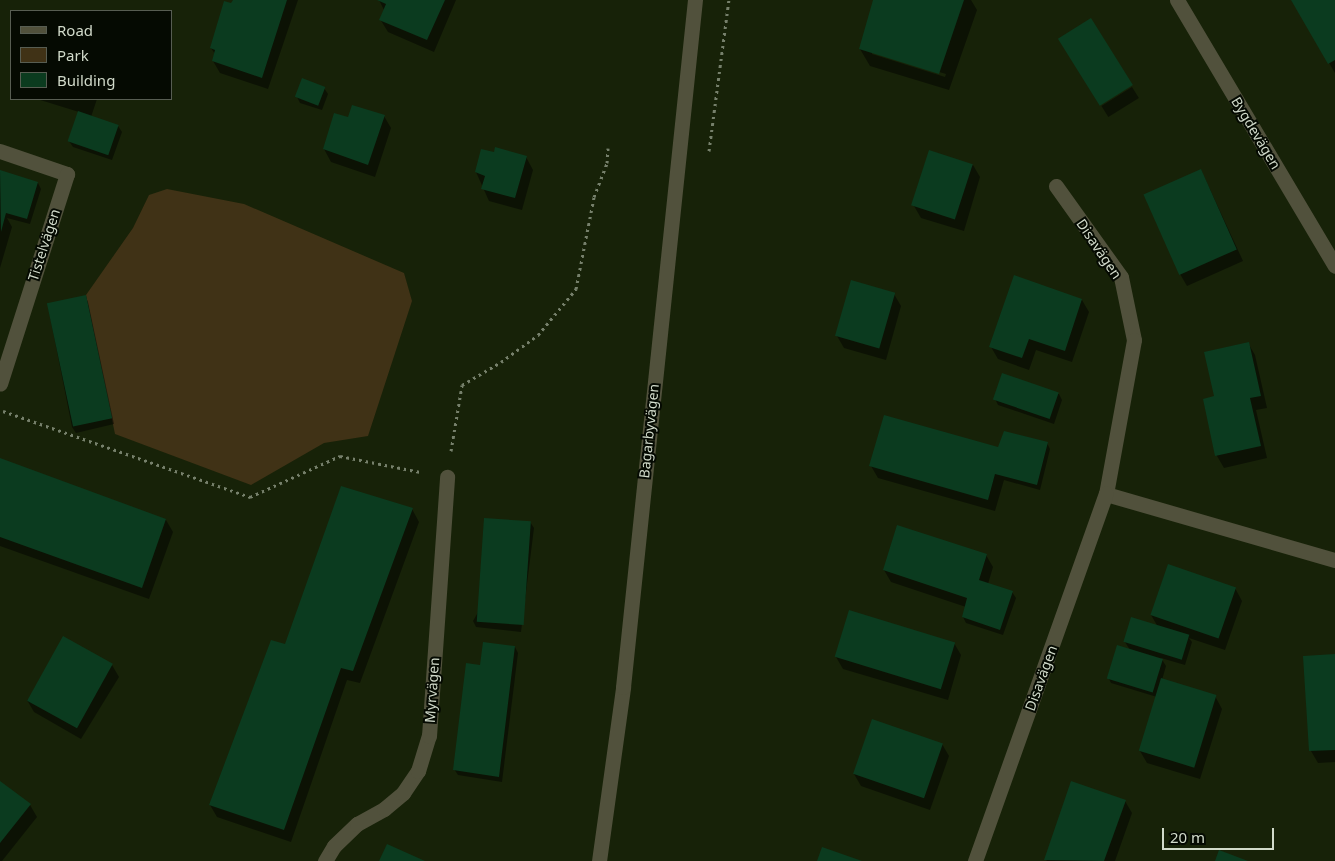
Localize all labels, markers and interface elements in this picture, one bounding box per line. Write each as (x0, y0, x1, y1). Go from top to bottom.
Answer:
legend (10, 10, 172, 100)
text: Road (57, 20, 93, 40)
text: Park (57, 45, 89, 65)
text: Building (57, 70, 115, 90)
street label: Bygdevägen (1228, 94, 1284, 172)
street label: Tistelvägen (24, 207, 64, 283)
street label: Disavägen (1073, 216, 1125, 282)
street label: Bagarbyvägen (636, 383, 662, 479)
street label: Disavägen (1021, 643, 1061, 713)
street label: Myrvägen (421, 657, 443, 723)
scale bar (1165, 818, 1278, 850)
text: 20 m (1170, 827, 1205, 847)

